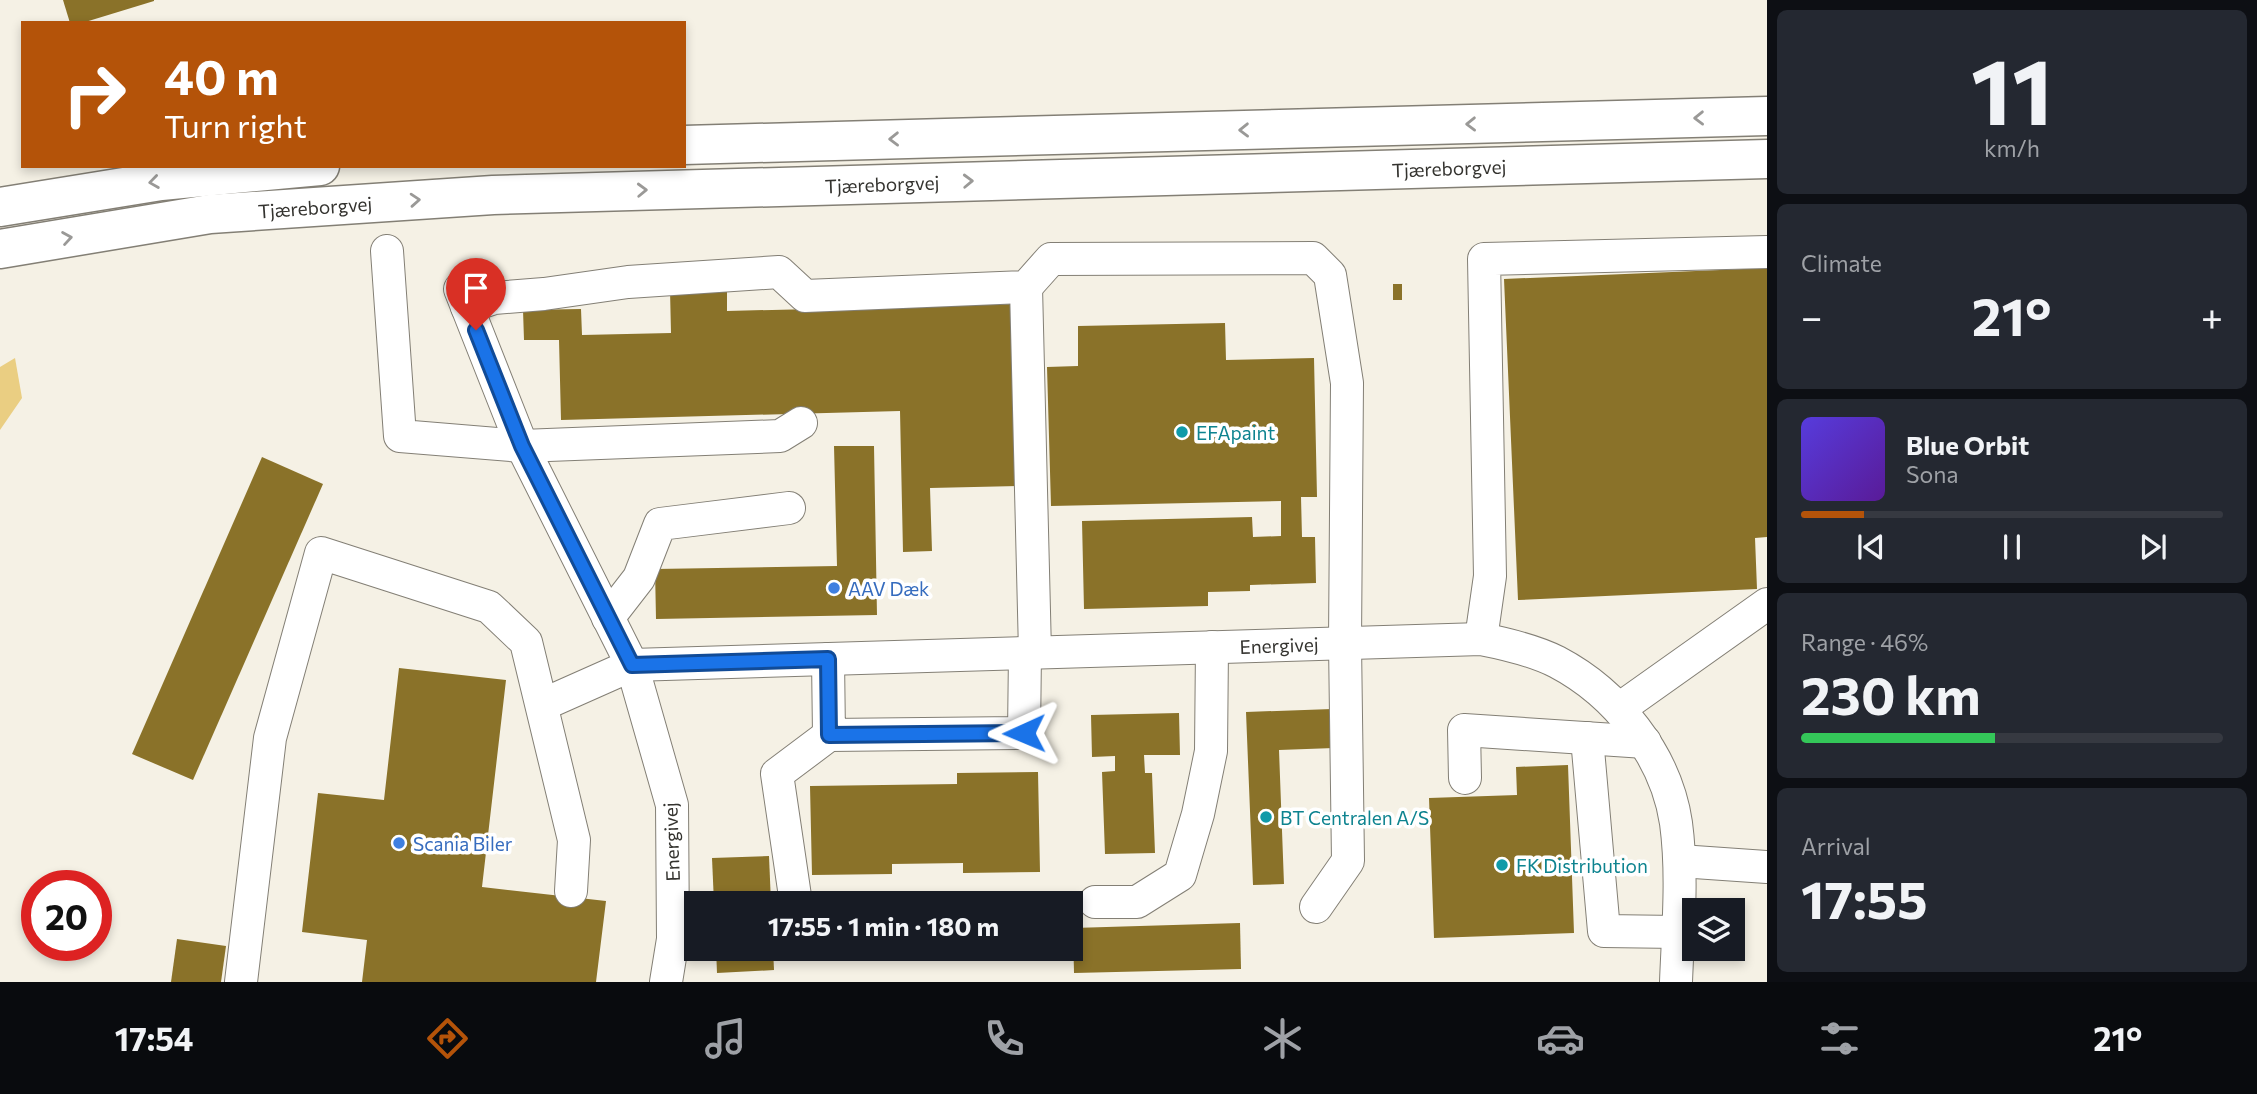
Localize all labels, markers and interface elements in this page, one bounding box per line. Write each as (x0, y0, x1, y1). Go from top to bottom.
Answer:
text: 11 (1971, 32, 2053, 144)
text: 40 m (164, 45, 279, 105)
icon: right (49, 49, 140, 140)
text: Turn right (164, 105, 307, 145)
one-way arrow (1693, 110, 1704, 126)
one-way arrow (1466, 116, 1476, 132)
one-way arrow (1238, 122, 1249, 138)
one-way arrow (888, 131, 899, 147)
text: km/h (1984, 134, 2040, 162)
street label: Tjæreborgvej (1391, 155, 1507, 181)
street label: Tjæreborgvej (824, 171, 940, 197)
one-way arrow (148, 174, 160, 189)
one-way arrow (962, 174, 973, 189)
one-way arrow (637, 183, 648, 198)
street label: Tjæreborgvej (257, 192, 373, 222)
one-way arrow (410, 193, 421, 208)
one-way arrow (61, 231, 73, 246)
text: Climate (1801, 249, 1882, 277)
pin (446, 258, 506, 330)
icon: arrive (457, 269, 495, 307)
text: 21° (1972, 283, 2051, 347)
text: − (1801, 292, 1823, 339)
text: + (2201, 292, 2223, 339)
place label: EFApaint (1196, 421, 1275, 444)
marker: EFApaint (1174, 424, 1190, 440)
text: Blue Orbit (1906, 429, 2029, 460)
text: Sona (1906, 460, 1958, 488)
icon: previous (1852, 528, 1890, 566)
icon: pause (1993, 528, 2031, 566)
icon: next (2134, 528, 2172, 566)
place label: AAV Dæk (848, 577, 929, 600)
marker: AAV Dæk (826, 580, 842, 596)
text: Range · 46% (1801, 628, 1928, 656)
street label: Energivej (1239, 632, 1319, 658)
text: 230 km (1801, 662, 1981, 726)
position arrow (987, 696, 1061, 770)
street label: Energivej (658, 802, 684, 882)
place label: BT Centralen A/S (1280, 806, 1429, 829)
marker: BT Centralen A/S (1258, 809, 1274, 825)
place label: Scania Biler (413, 832, 513, 855)
text: Arrival (1801, 832, 1871, 860)
marker: Scania Biler (391, 835, 407, 851)
place label: FK Distribution (1516, 854, 1648, 877)
marker: FK Distribution (1494, 857, 1510, 873)
text: 17:55 (1801, 866, 1928, 930)
speed limit sign: 20 (21, 870, 112, 961)
map controls (1682, 898, 1745, 961)
button: layers (1682, 898, 1745, 961)
text: 17:55 · 1 min · 180 m (768, 910, 999, 941)
icon: directions (423, 1014, 472, 1063)
icon: music (701, 1014, 750, 1063)
icon: phone (980, 1014, 1029, 1063)
icon: climate (1258, 1014, 1307, 1063)
icon: car (1536, 1014, 1585, 1063)
icon: filters (1815, 1014, 1864, 1063)
text: 17:54 (115, 1018, 194, 1058)
text: 21° (2093, 1018, 2142, 1058)

